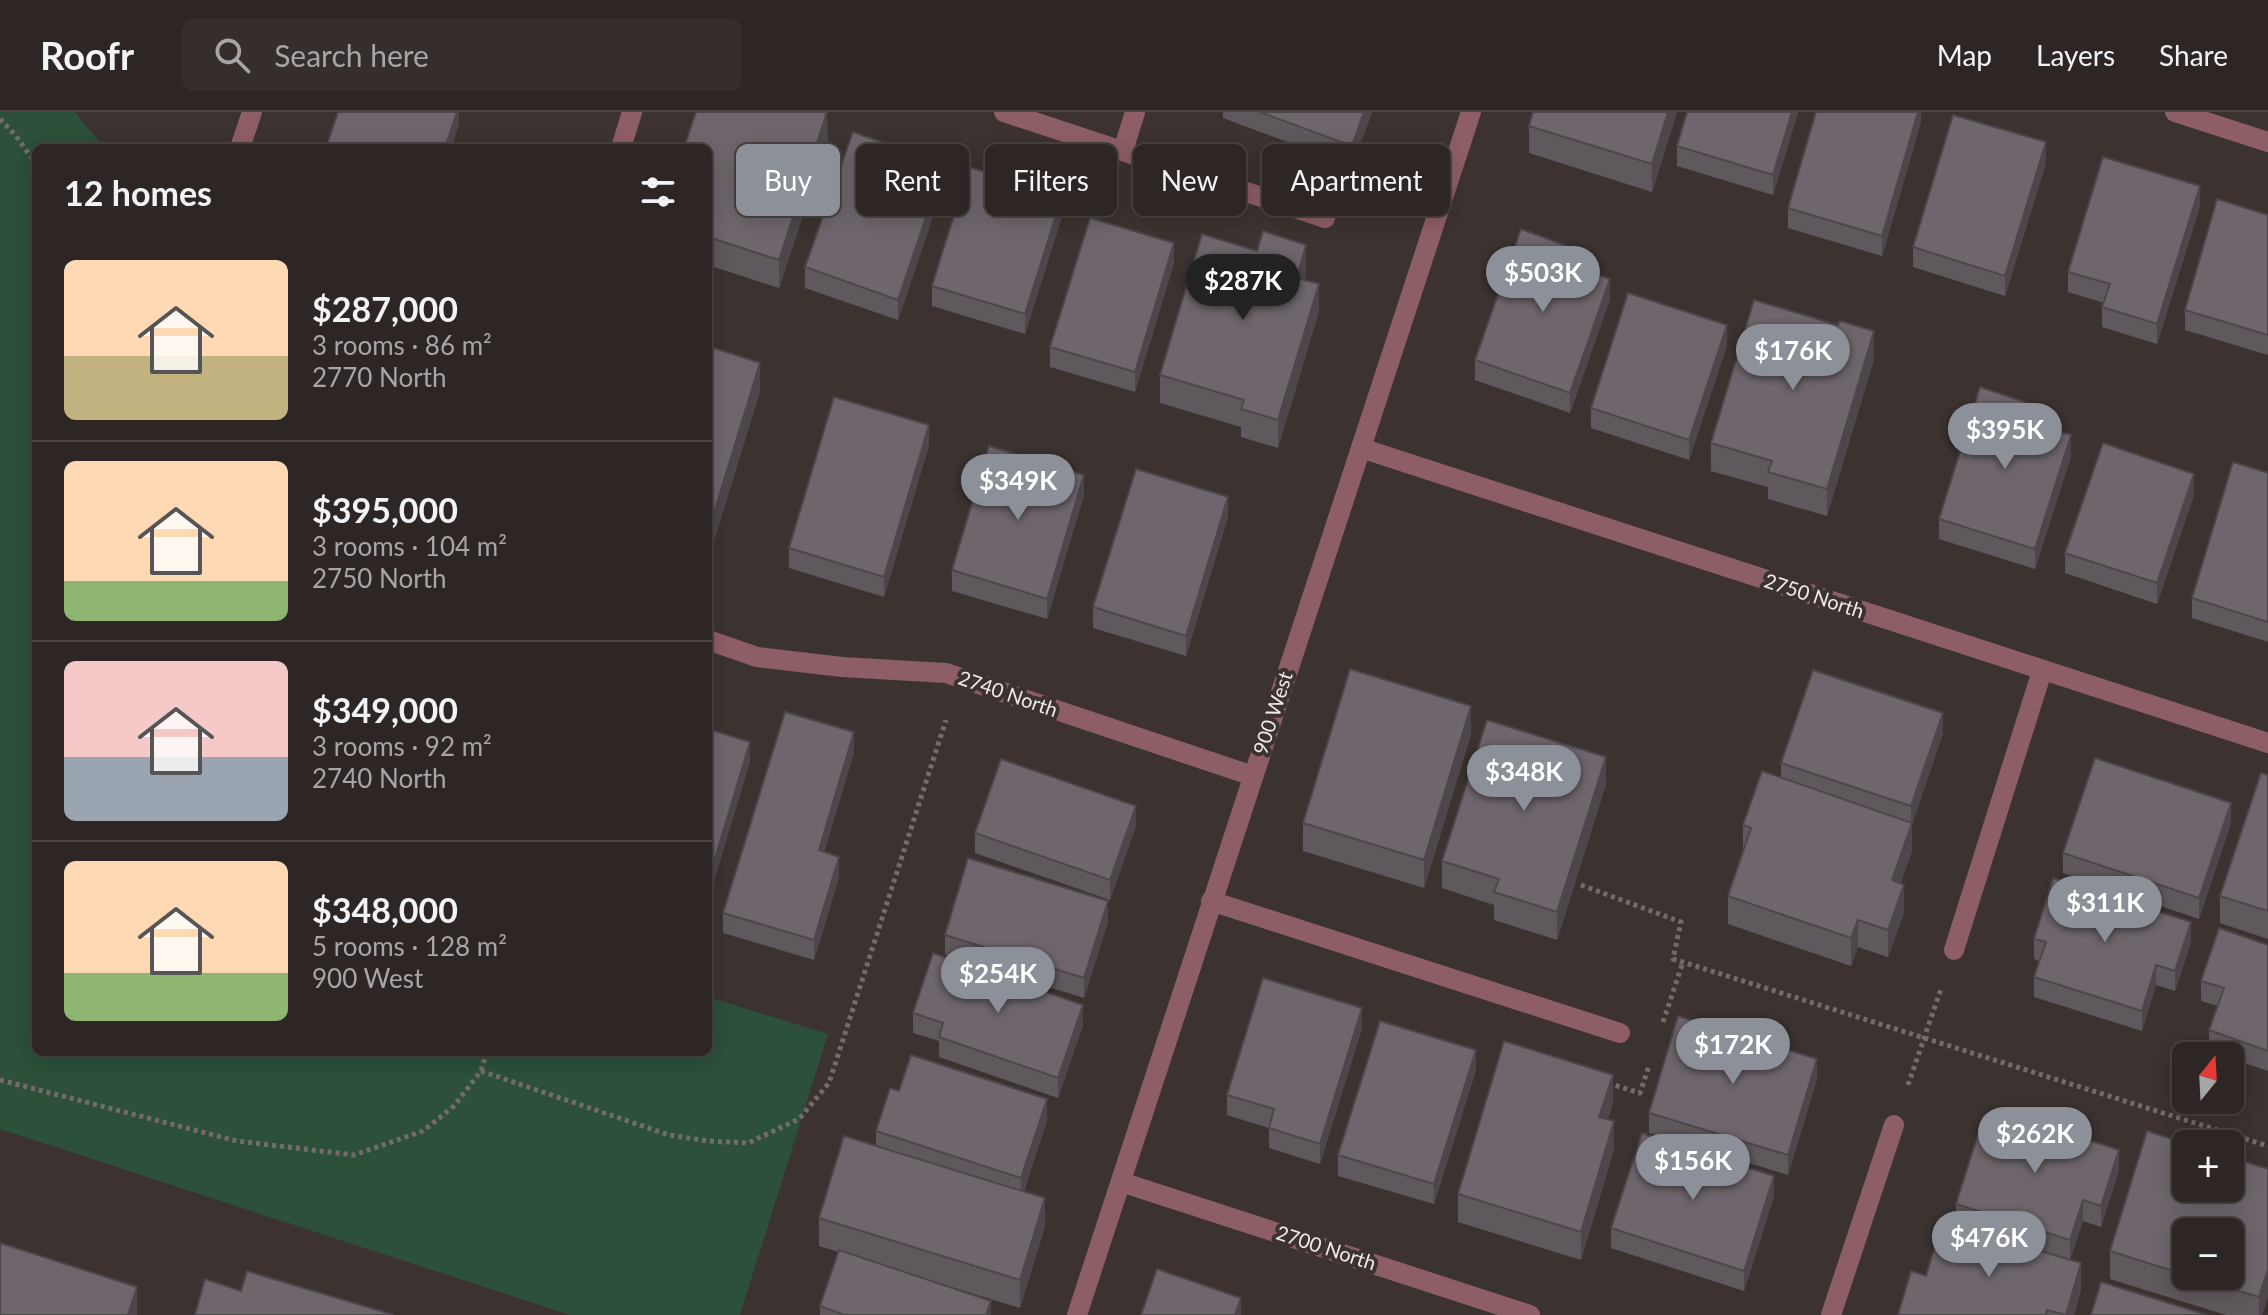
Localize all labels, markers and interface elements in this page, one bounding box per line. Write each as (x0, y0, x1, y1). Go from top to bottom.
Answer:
search box (182, 19, 742, 91)
text: Roofr (40, 32, 134, 78)
icon: search (210, 33, 254, 77)
text: Search here (274, 37, 429, 73)
text: Map (1937, 38, 1992, 72)
text: Layers (2036, 38, 2115, 72)
text: Share (2159, 38, 2228, 72)
chip: Buy (736, 144, 840, 216)
chip: Rent (856, 144, 969, 216)
chip: Filters (985, 144, 1117, 216)
chip: New (1133, 144, 1246, 216)
chip: Apartment (1262, 144, 1450, 216)
icon: filters (636, 170, 680, 214)
text: 12 homes (64, 172, 212, 213)
pin: $503K (1487, 246, 1599, 314)
pin: $287K (1187, 254, 1299, 322)
text: $503K (1504, 256, 1582, 288)
text: $287K (1204, 264, 1282, 296)
text: $287,000 (312, 288, 458, 329)
icon: home (128, 292, 224, 388)
pin: $176K (1737, 324, 1849, 392)
text: 3 rooms · 86 m² (312, 329, 492, 361)
text: $176K (1754, 334, 1832, 366)
text: 2770 North (312, 361, 446, 393)
pin: $395K (1949, 403, 2061, 471)
text: $395K (1966, 413, 2044, 445)
pin: $349K (962, 454, 1074, 522)
text: $349K (979, 464, 1057, 496)
text: $395,000 (312, 489, 458, 530)
icon: home (128, 493, 224, 589)
text: 3 rooms · 104 m² (312, 530, 507, 562)
text: 2750 North (312, 562, 446, 594)
street label: 2750 North (1761, 568, 1867, 622)
street label: 2740 North (956, 665, 1061, 721)
street label: 900 West (1247, 668, 1297, 757)
text: $349,000 (312, 689, 458, 730)
icon: home (128, 693, 224, 789)
text: 3 rooms · 92 m² (312, 730, 492, 762)
pin: $348K (1468, 745, 1580, 813)
text: $348K (1485, 755, 1563, 787)
text: 2740 North (312, 762, 446, 794)
pin: $311K (2049, 876, 2161, 944)
text: $311K (2066, 886, 2144, 918)
text: $348,000 (312, 889, 458, 930)
icon: home (128, 893, 224, 989)
text: 5 rooms · 128 m² (312, 930, 507, 962)
pin: $254K (942, 947, 1054, 1015)
text: $254K (959, 957, 1037, 989)
text: 900 West (312, 962, 423, 994)
pin: $172K (1677, 1018, 1789, 1086)
text: $172K (1694, 1028, 1772, 1060)
north arrow (2172, 1042, 2244, 1114)
map controls (2172, 1042, 2244, 1290)
pin: $262K (1979, 1107, 2091, 1175)
text: $262K (1996, 1117, 2074, 1149)
button: + (2172, 1130, 2244, 1202)
pin: $156K (1637, 1134, 1749, 1202)
text: $156K (1654, 1144, 1732, 1176)
pin: $476K (1933, 1211, 2045, 1279)
button: − (2172, 1218, 2244, 1290)
street label: 2700 North (1273, 1220, 1379, 1274)
text: $476K (1950, 1221, 2028, 1253)

